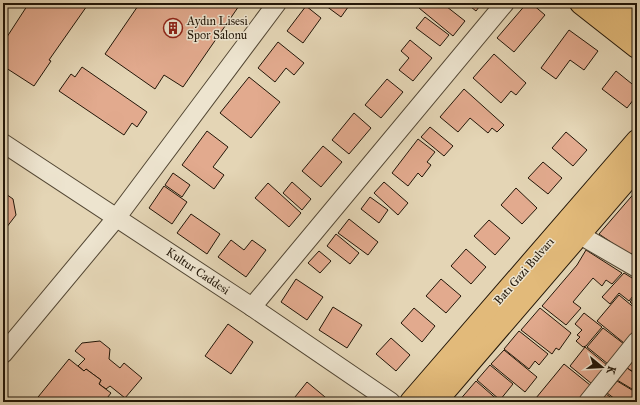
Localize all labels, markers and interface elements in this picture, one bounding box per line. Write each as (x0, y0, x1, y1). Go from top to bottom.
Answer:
place label: Aydın Lisesi Spor Salonu (186, 14, 248, 42)
building icon: Aydın Lisesi Spor Salonu (162, 17, 184, 39)
street label: Batı Gazi Bulvarı (491, 234, 557, 307)
street label: Kultur Caddesi (164, 245, 233, 298)
north arrow (582, 347, 622, 387)
text: K (603, 364, 618, 377)

